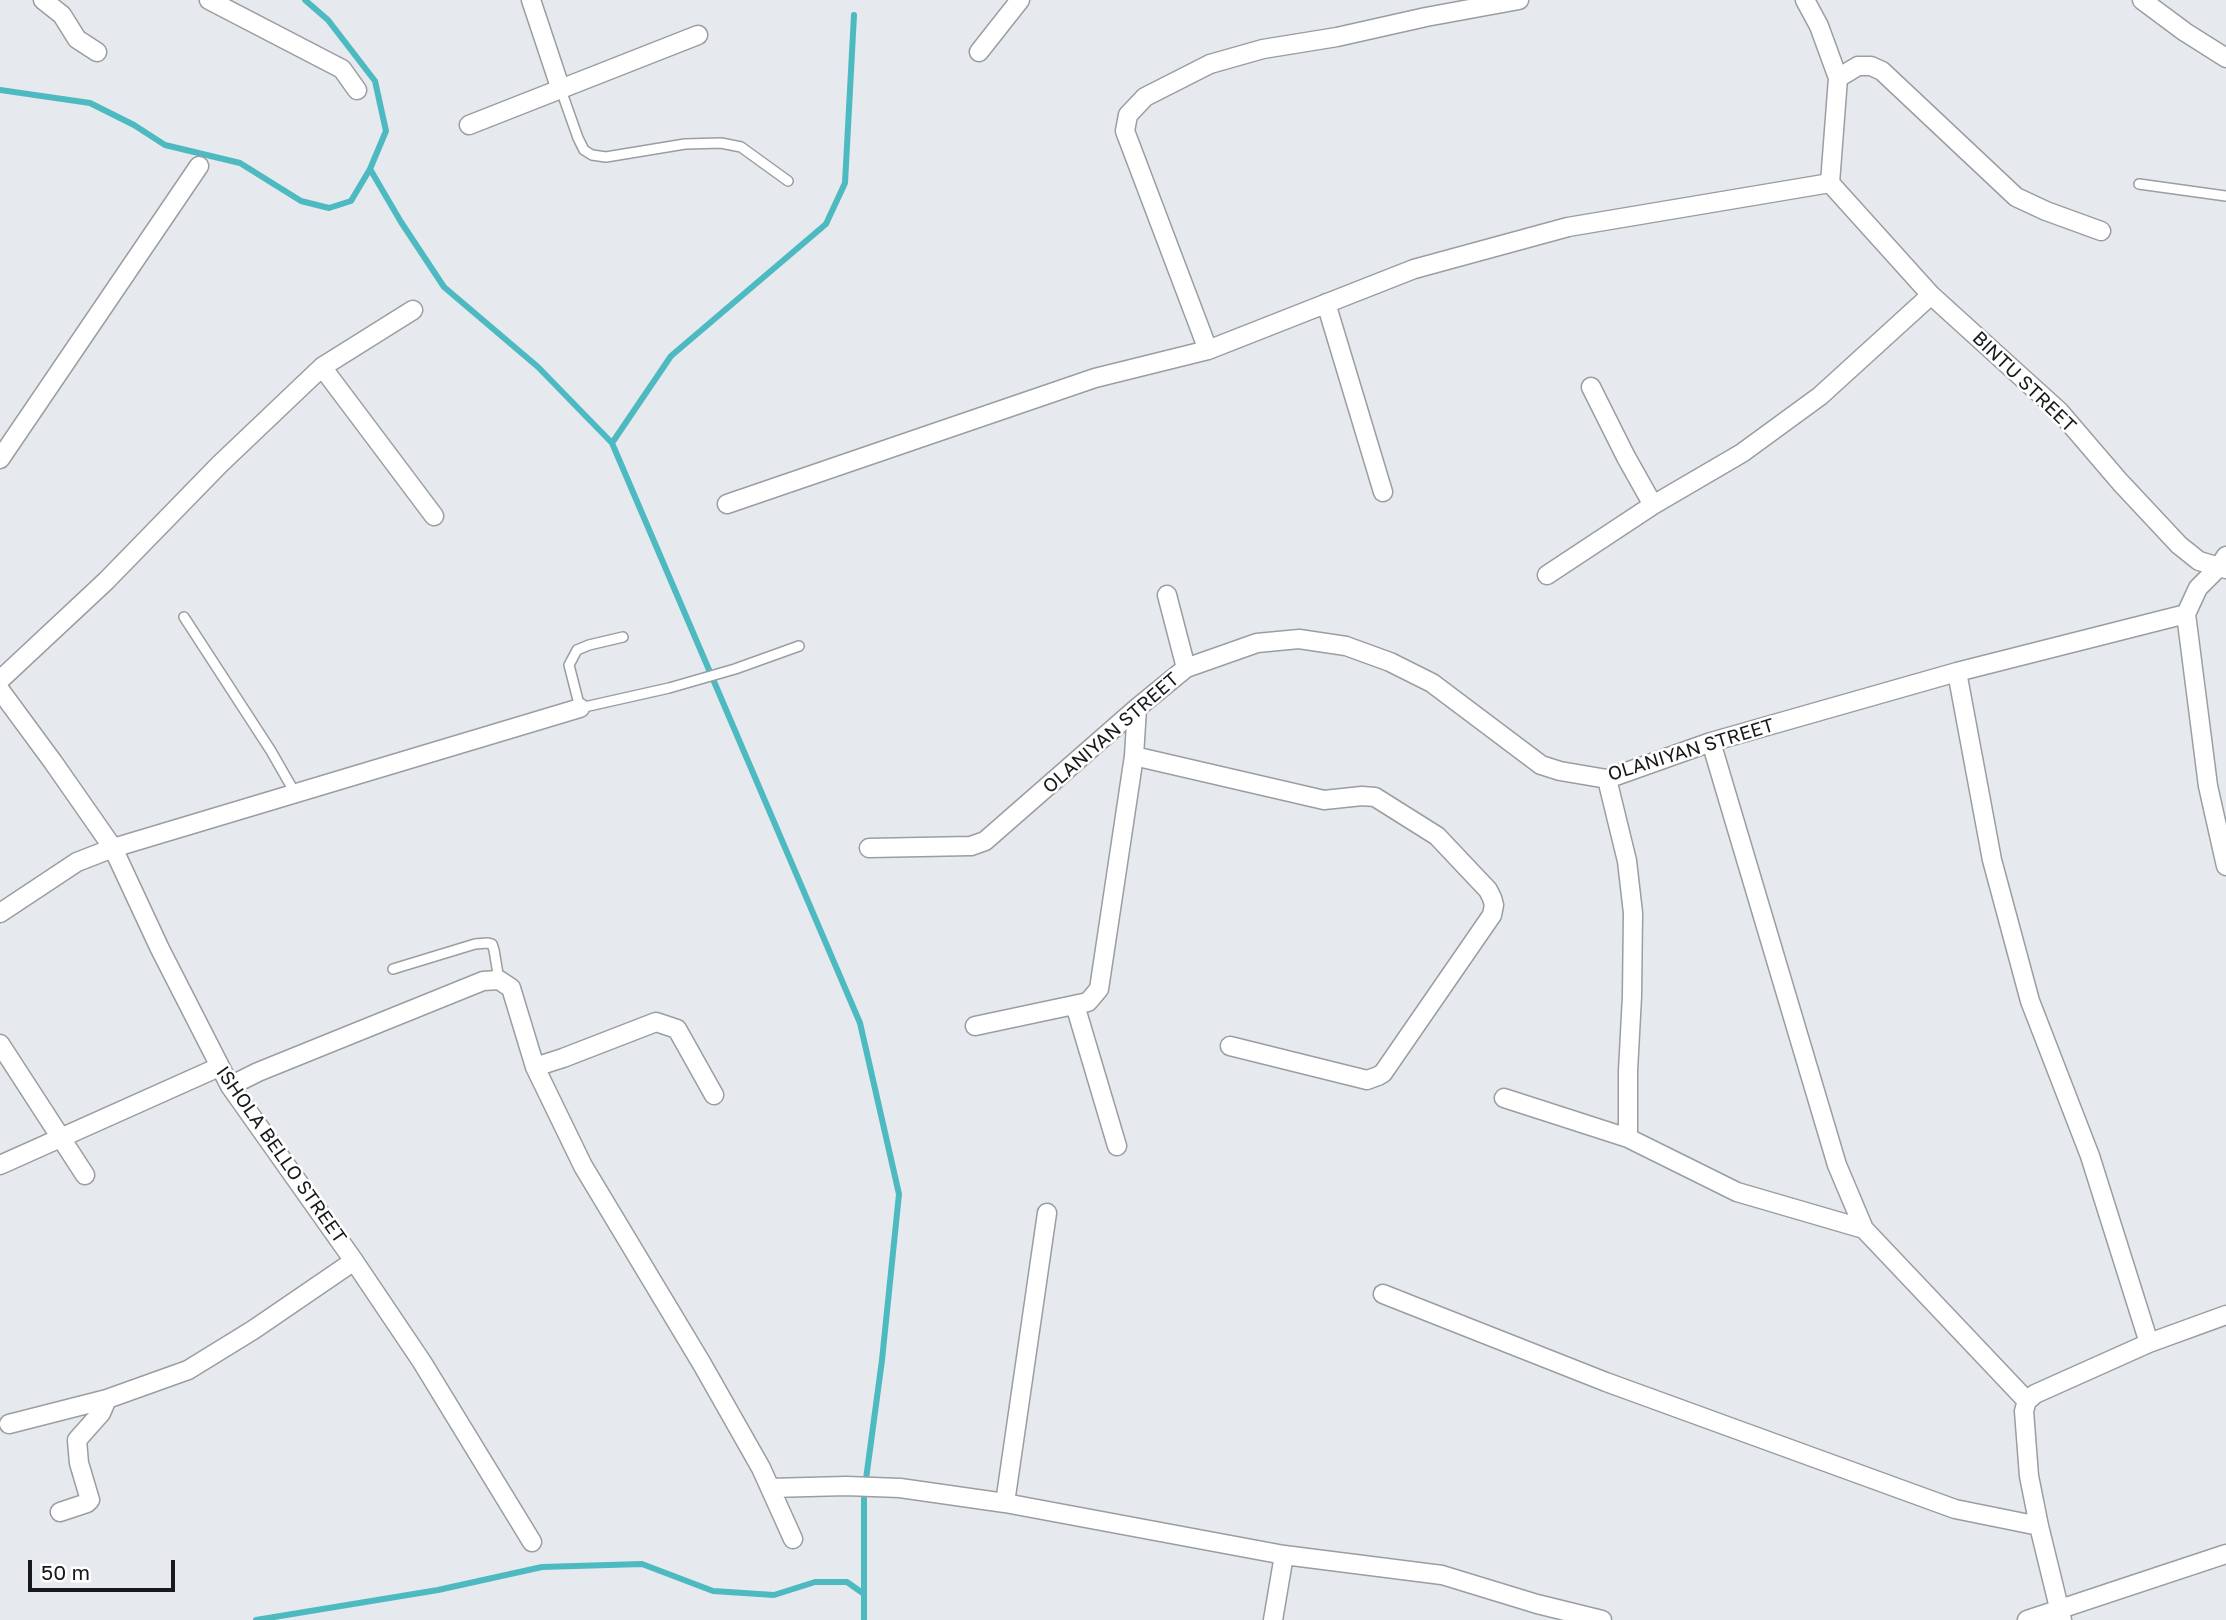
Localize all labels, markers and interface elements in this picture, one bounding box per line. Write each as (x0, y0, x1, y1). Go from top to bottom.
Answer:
street label: BINTU STREET (1967, 327, 2081, 437)
street label: OLANIYAN STREET (1038, 668, 1184, 798)
street label: OLANIYAN STREET (1605, 714, 1777, 786)
street label: ISHOLA BELLO STREET (211, 1062, 351, 1248)
scale bar (32, 1546, 178, 1590)
text: 50 m (41, 1559, 90, 1585)

